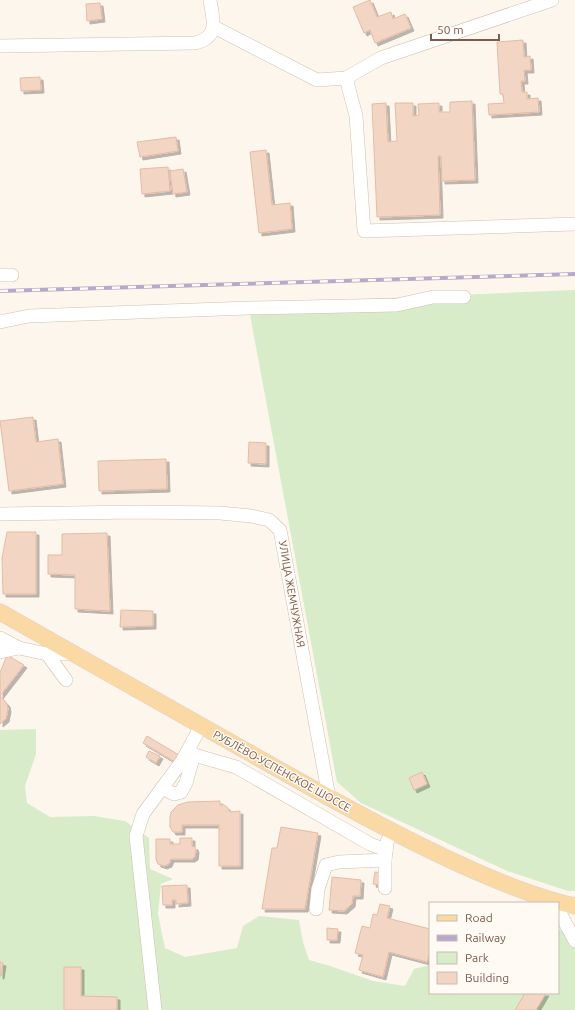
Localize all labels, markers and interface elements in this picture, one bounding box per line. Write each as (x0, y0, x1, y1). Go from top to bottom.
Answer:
scale bar (431, 16, 499, 42)
text: 50 m (437, 23, 464, 36)
street label: УЛИЦА ЖЕМЧУЖНАЯ (277, 540, 307, 648)
street label: РУБЛЁВО-УСПЕНСКОЕ ШОССЕ (211, 728, 353, 814)
legend (429, 902, 559, 994)
text: Road (465, 911, 493, 924)
text: Railway (465, 931, 506, 944)
text: Park (465, 951, 489, 964)
text: Building (465, 971, 509, 984)

